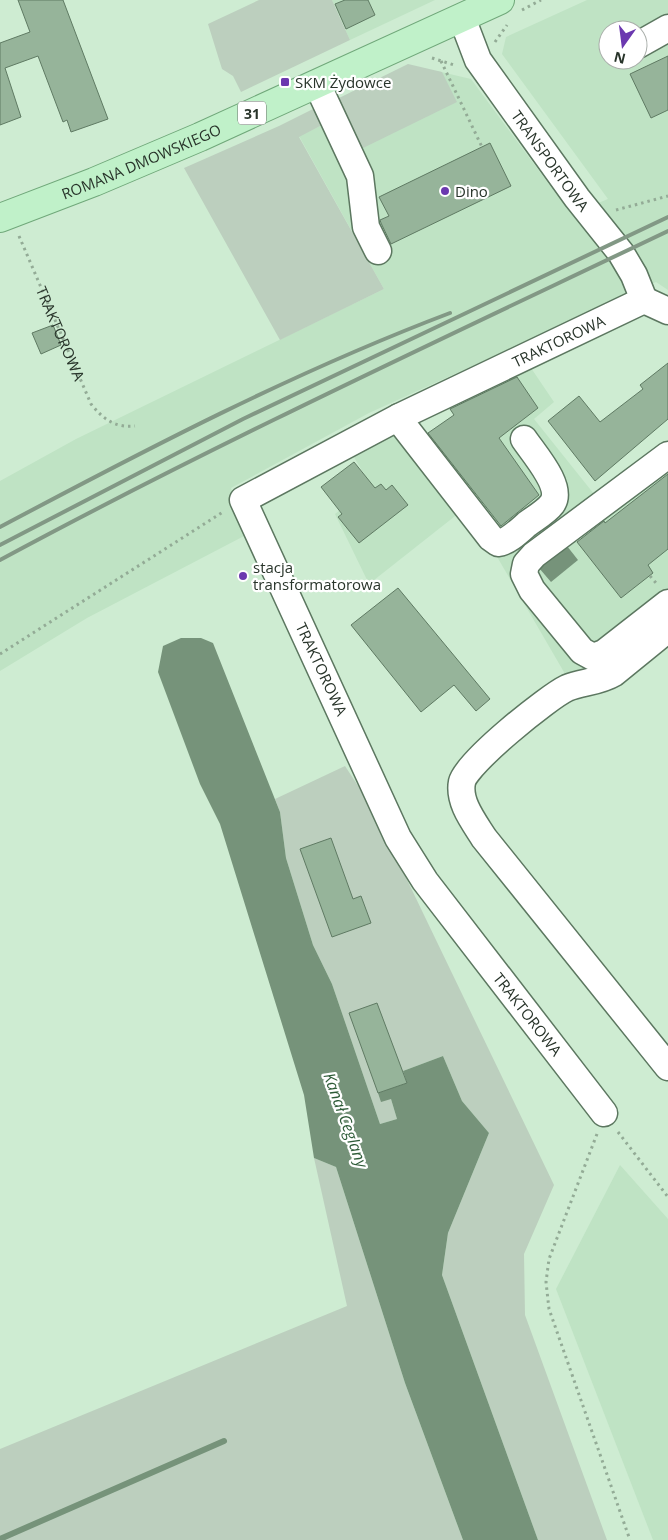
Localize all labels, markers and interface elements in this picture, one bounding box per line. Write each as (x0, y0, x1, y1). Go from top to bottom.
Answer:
north arrow (598, 20, 648, 70)
text: N (612, 48, 628, 69)
place label: SKM Żydowce (295, 72, 391, 92)
marker: SKM Żydowce (279, 76, 291, 88)
road number: 31 (238, 102, 266, 125)
street label: TRANSPORTOWA (507, 106, 594, 216)
street label: ROMANA DMOWSKIEGO (58, 119, 224, 204)
place label: Dino (455, 181, 488, 201)
marker: Dino (439, 185, 451, 197)
street label: TRAKTOROWA (32, 283, 90, 384)
street label: TRAKTOROWA (509, 310, 608, 372)
place label: stacja transformatorowa (253, 557, 381, 594)
marker: stacja transformatorowa (237, 570, 249, 582)
street label: TRAKTOROWA (292, 619, 352, 719)
street label: TRAKTOROWA (489, 968, 567, 1060)
water label: Kanał Ceglany (319, 1069, 374, 1172)

